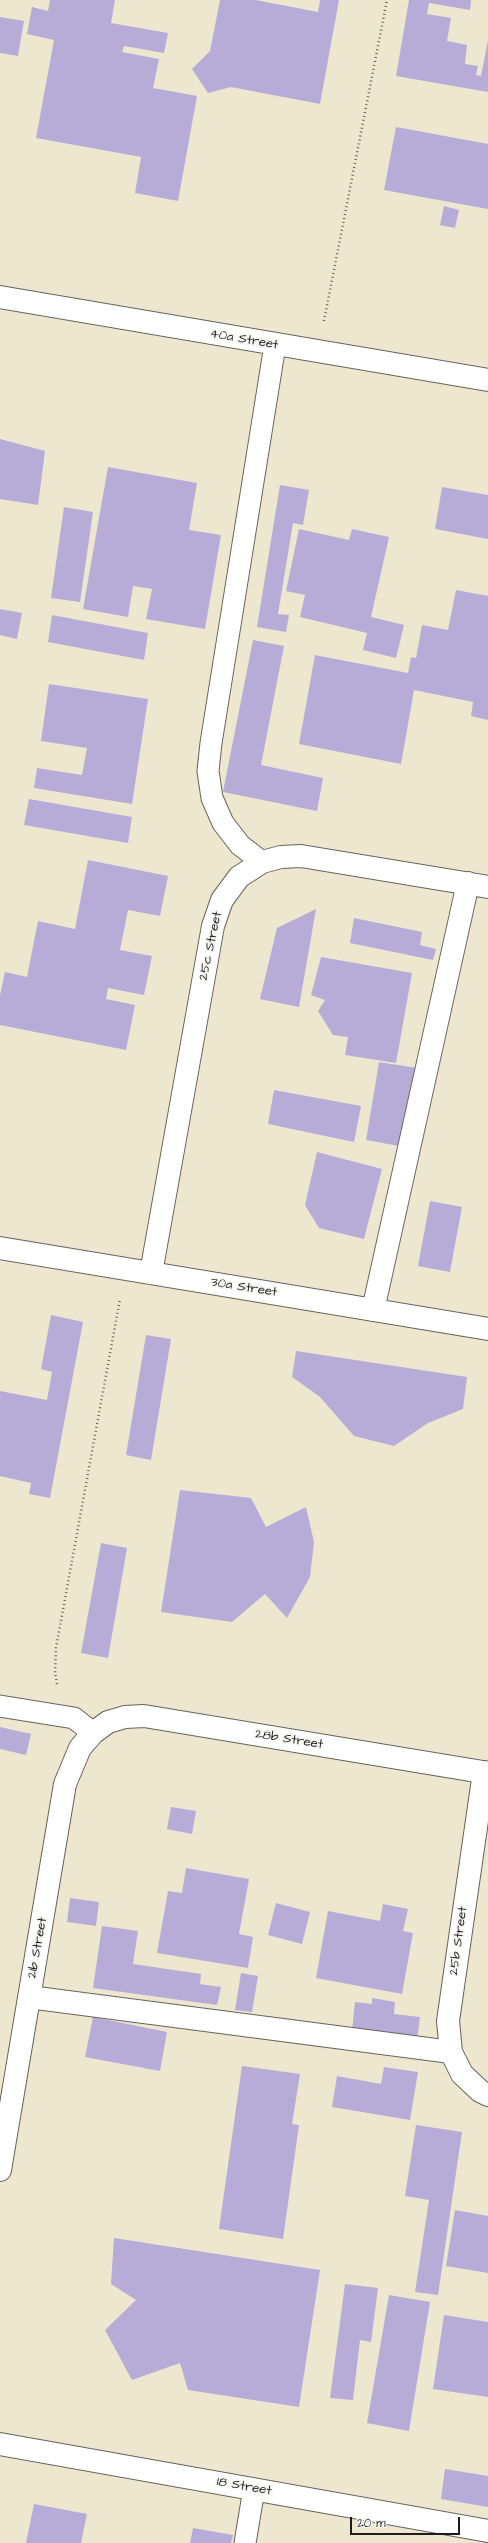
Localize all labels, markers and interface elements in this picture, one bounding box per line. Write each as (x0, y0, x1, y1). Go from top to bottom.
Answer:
street label: 40a Street (209, 326, 279, 354)
street label: 25c Street (196, 910, 226, 982)
street label: 30a Street (210, 1275, 278, 1301)
street label: 28b Street (254, 1727, 324, 1753)
street label: 25b Street (446, 1906, 472, 1976)
street label: 21b Street (25, 1916, 51, 1980)
street label: 18 Street (215, 2475, 273, 2499)
scale bar (352, 2509, 462, 2535)
text: 20 m (357, 2515, 386, 2532)

